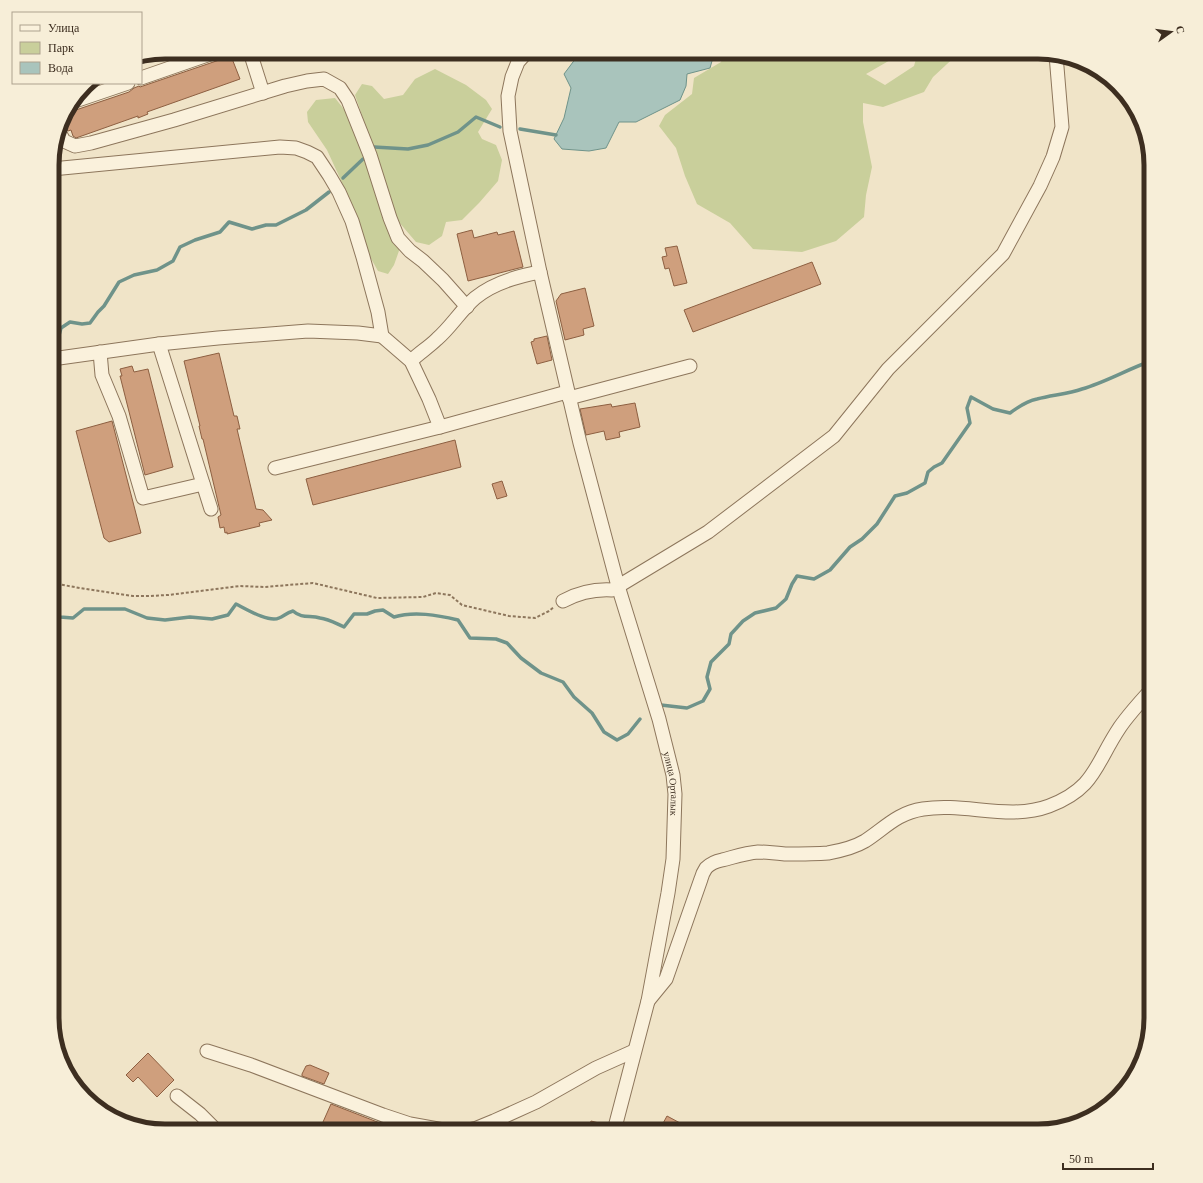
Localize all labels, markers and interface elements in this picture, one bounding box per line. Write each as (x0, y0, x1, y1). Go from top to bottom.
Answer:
legend (12, 12, 142, 84)
north arrow (1151, 12, 1191, 52)
text: Улица (48, 21, 80, 35)
text: С (1174, 24, 1187, 35)
text: Парк (48, 41, 74, 55)
text: Вода (48, 61, 74, 75)
street label: улица Орталык (661, 750, 680, 816)
scale bar (1063, 1145, 1153, 1171)
text: 50 m (1069, 1152, 1094, 1166)

